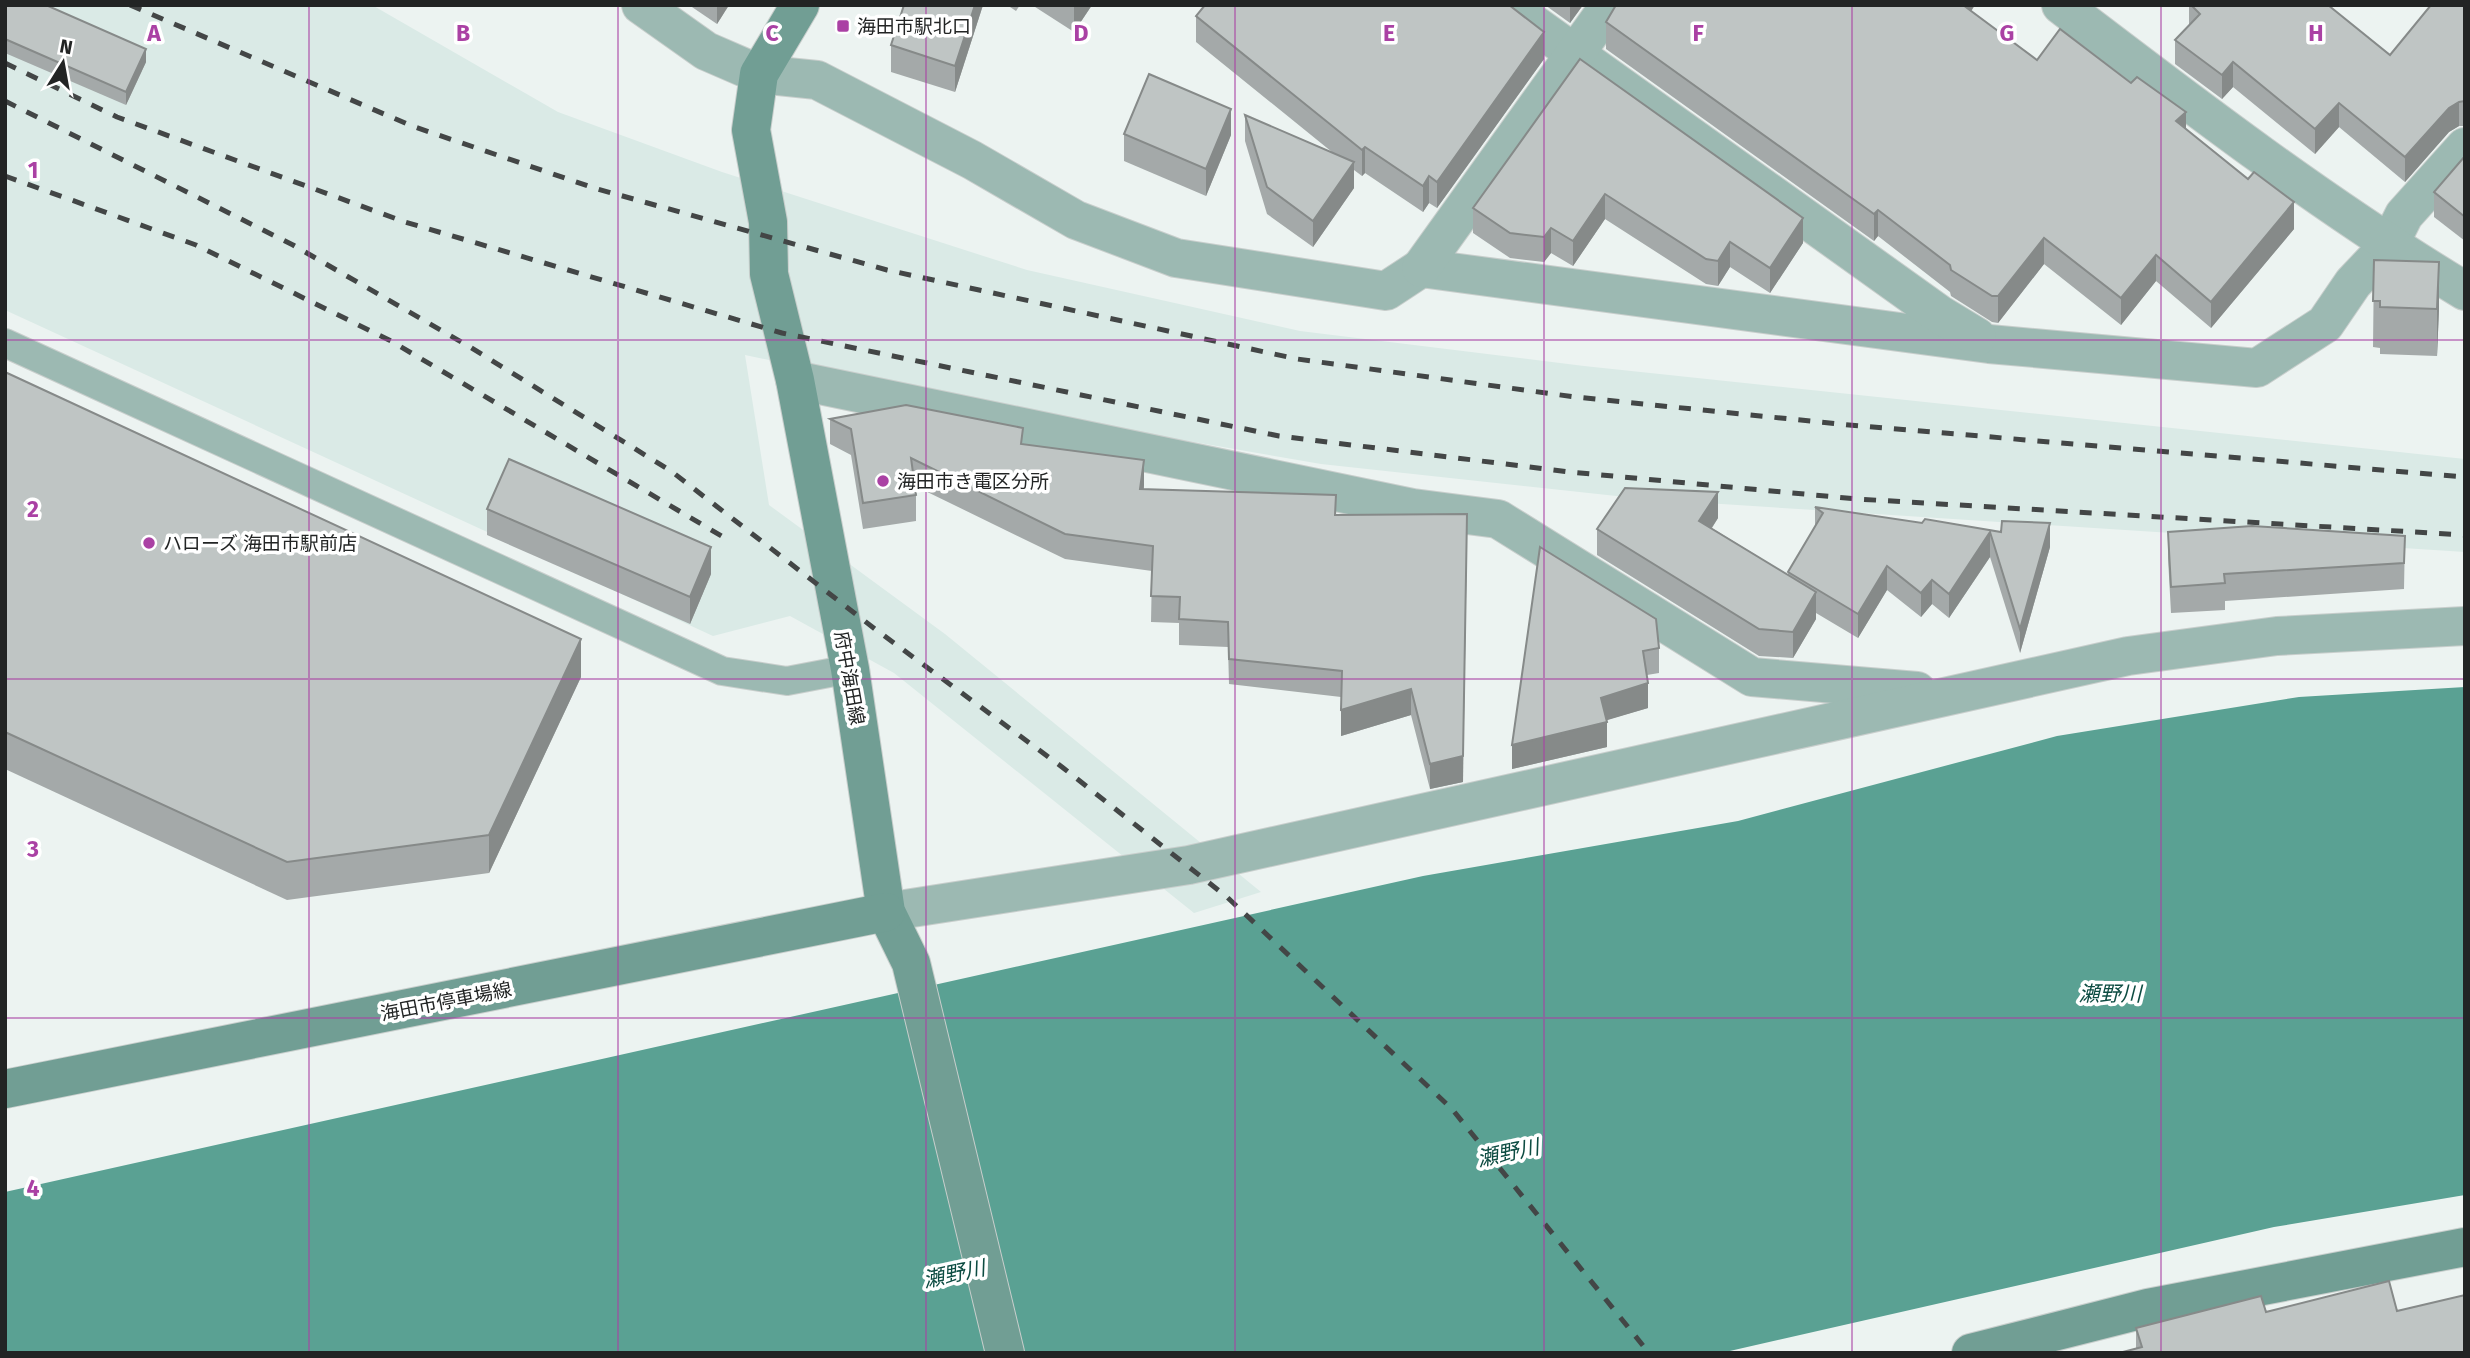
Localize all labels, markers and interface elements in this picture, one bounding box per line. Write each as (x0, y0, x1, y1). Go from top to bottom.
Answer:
place label: 海田市駅北口 (857, 15, 971, 38)
marker: 海田市駅北口 (835, 18, 851, 34)
text: A (146, 19, 161, 47)
text: B (456, 19, 470, 47)
text: C (765, 19, 779, 47)
text: D (1074, 19, 1089, 47)
text: E (1383, 19, 1395, 47)
text: F (1692, 19, 1704, 47)
text: G (2000, 19, 2014, 47)
text: H (2308, 19, 2324, 47)
north arrow (28, 28, 98, 98)
text: N (58, 34, 75, 59)
text: 1 (28, 156, 38, 184)
place label: 海田市き電区分所 (897, 470, 1049, 493)
marker: 海田市き電区分所 (875, 473, 891, 489)
text: 2 (27, 495, 39, 523)
place label: ハローズ 海田市駅前店 (163, 532, 357, 555)
marker: ハローズ 海田市駅前店 (141, 535, 157, 551)
street label: 府中海田線 (830, 629, 869, 727)
text: 3 (26, 835, 39, 863)
street label: 海田市停車場線 (379, 978, 514, 1025)
water label: 瀬野川 (2079, 981, 2143, 1007)
water label: 瀬野川 (1474, 1133, 1543, 1172)
text: 4 (27, 1174, 40, 1202)
water label: 瀬野川 (920, 1254, 989, 1293)

